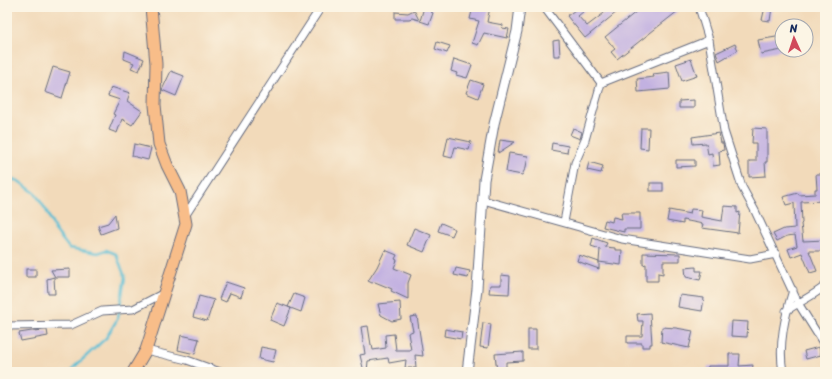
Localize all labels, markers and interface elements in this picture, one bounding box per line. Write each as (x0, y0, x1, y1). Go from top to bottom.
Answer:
north arrow (774, 18, 814, 58)
text: N (788, 19, 798, 38)

